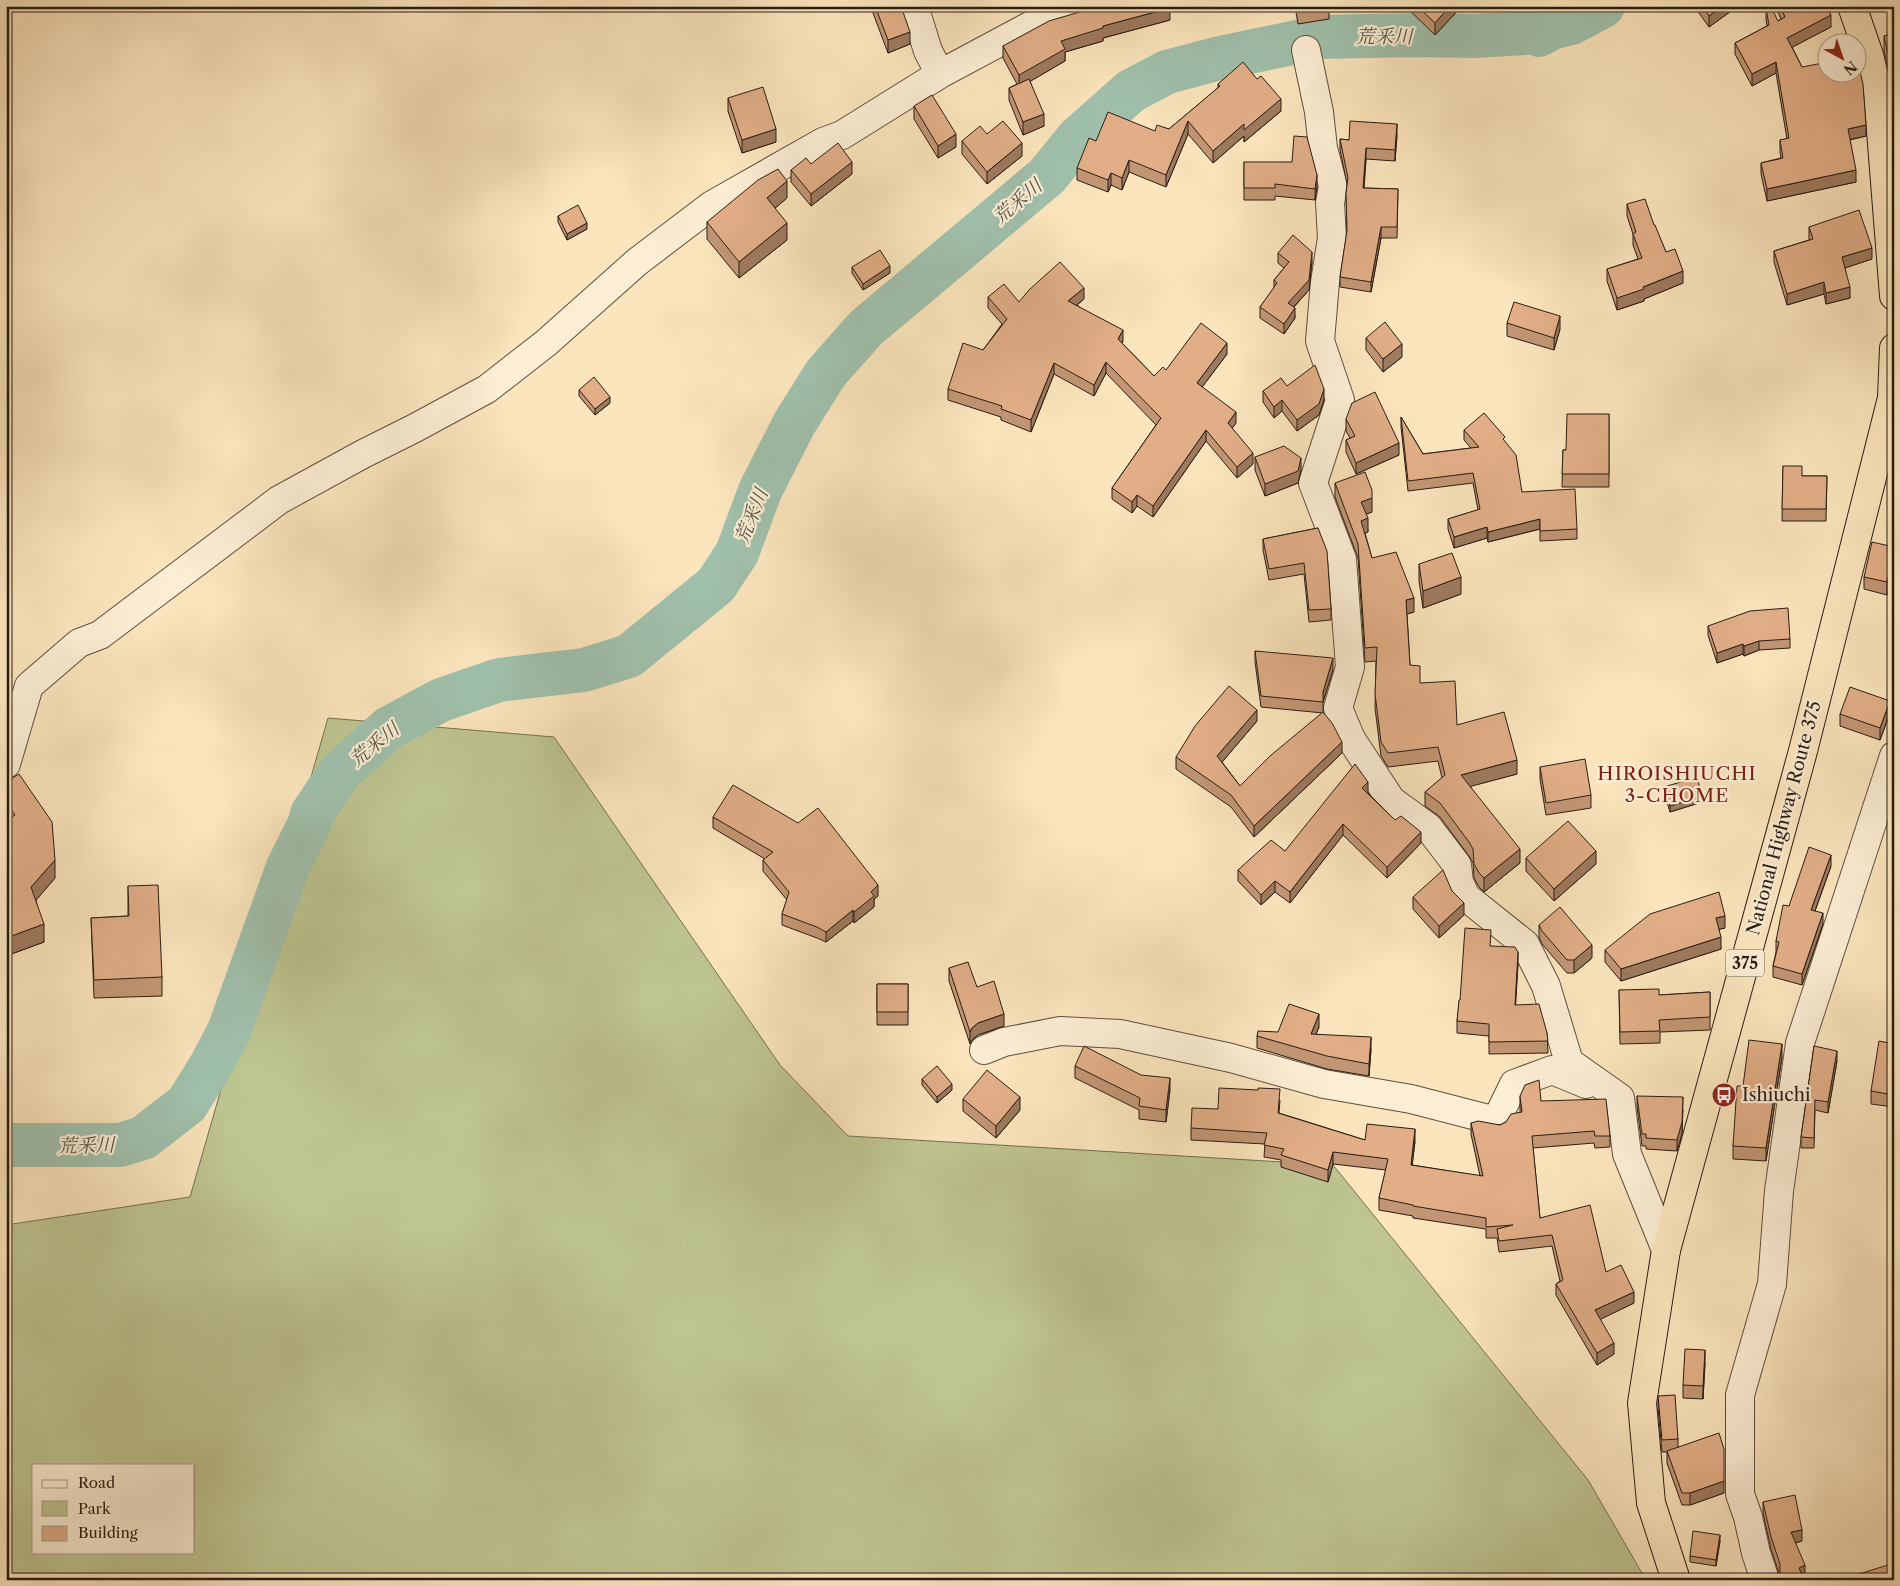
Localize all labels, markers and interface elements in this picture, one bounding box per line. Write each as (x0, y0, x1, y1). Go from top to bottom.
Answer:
water label: 荒釆川 (1355, 25, 1414, 48)
north arrow (1818, 32, 1868, 82)
text: N (1840, 57, 1861, 79)
water label: 荒釆川 (988, 173, 1048, 229)
water label: 荒釆川 (730, 484, 774, 547)
street label: National Highway Route 375 (1742, 699, 1826, 937)
water label: 荒釆川 (345, 716, 405, 771)
district label: HIROISHIUCHI 3-CHOME (1597, 762, 1757, 807)
road number: 375 (1726, 950, 1764, 976)
bus stop icon: Ishiuchi (1711, 1082, 1737, 1108)
place label: Ishiuchi (1742, 1084, 1811, 1106)
water label: 荒釆川 (57, 1133, 117, 1157)
legend (32, 1464, 195, 1554)
text: Road (78, 1473, 115, 1492)
text: Park (78, 1499, 112, 1518)
text: Building (78, 1523, 138, 1542)

